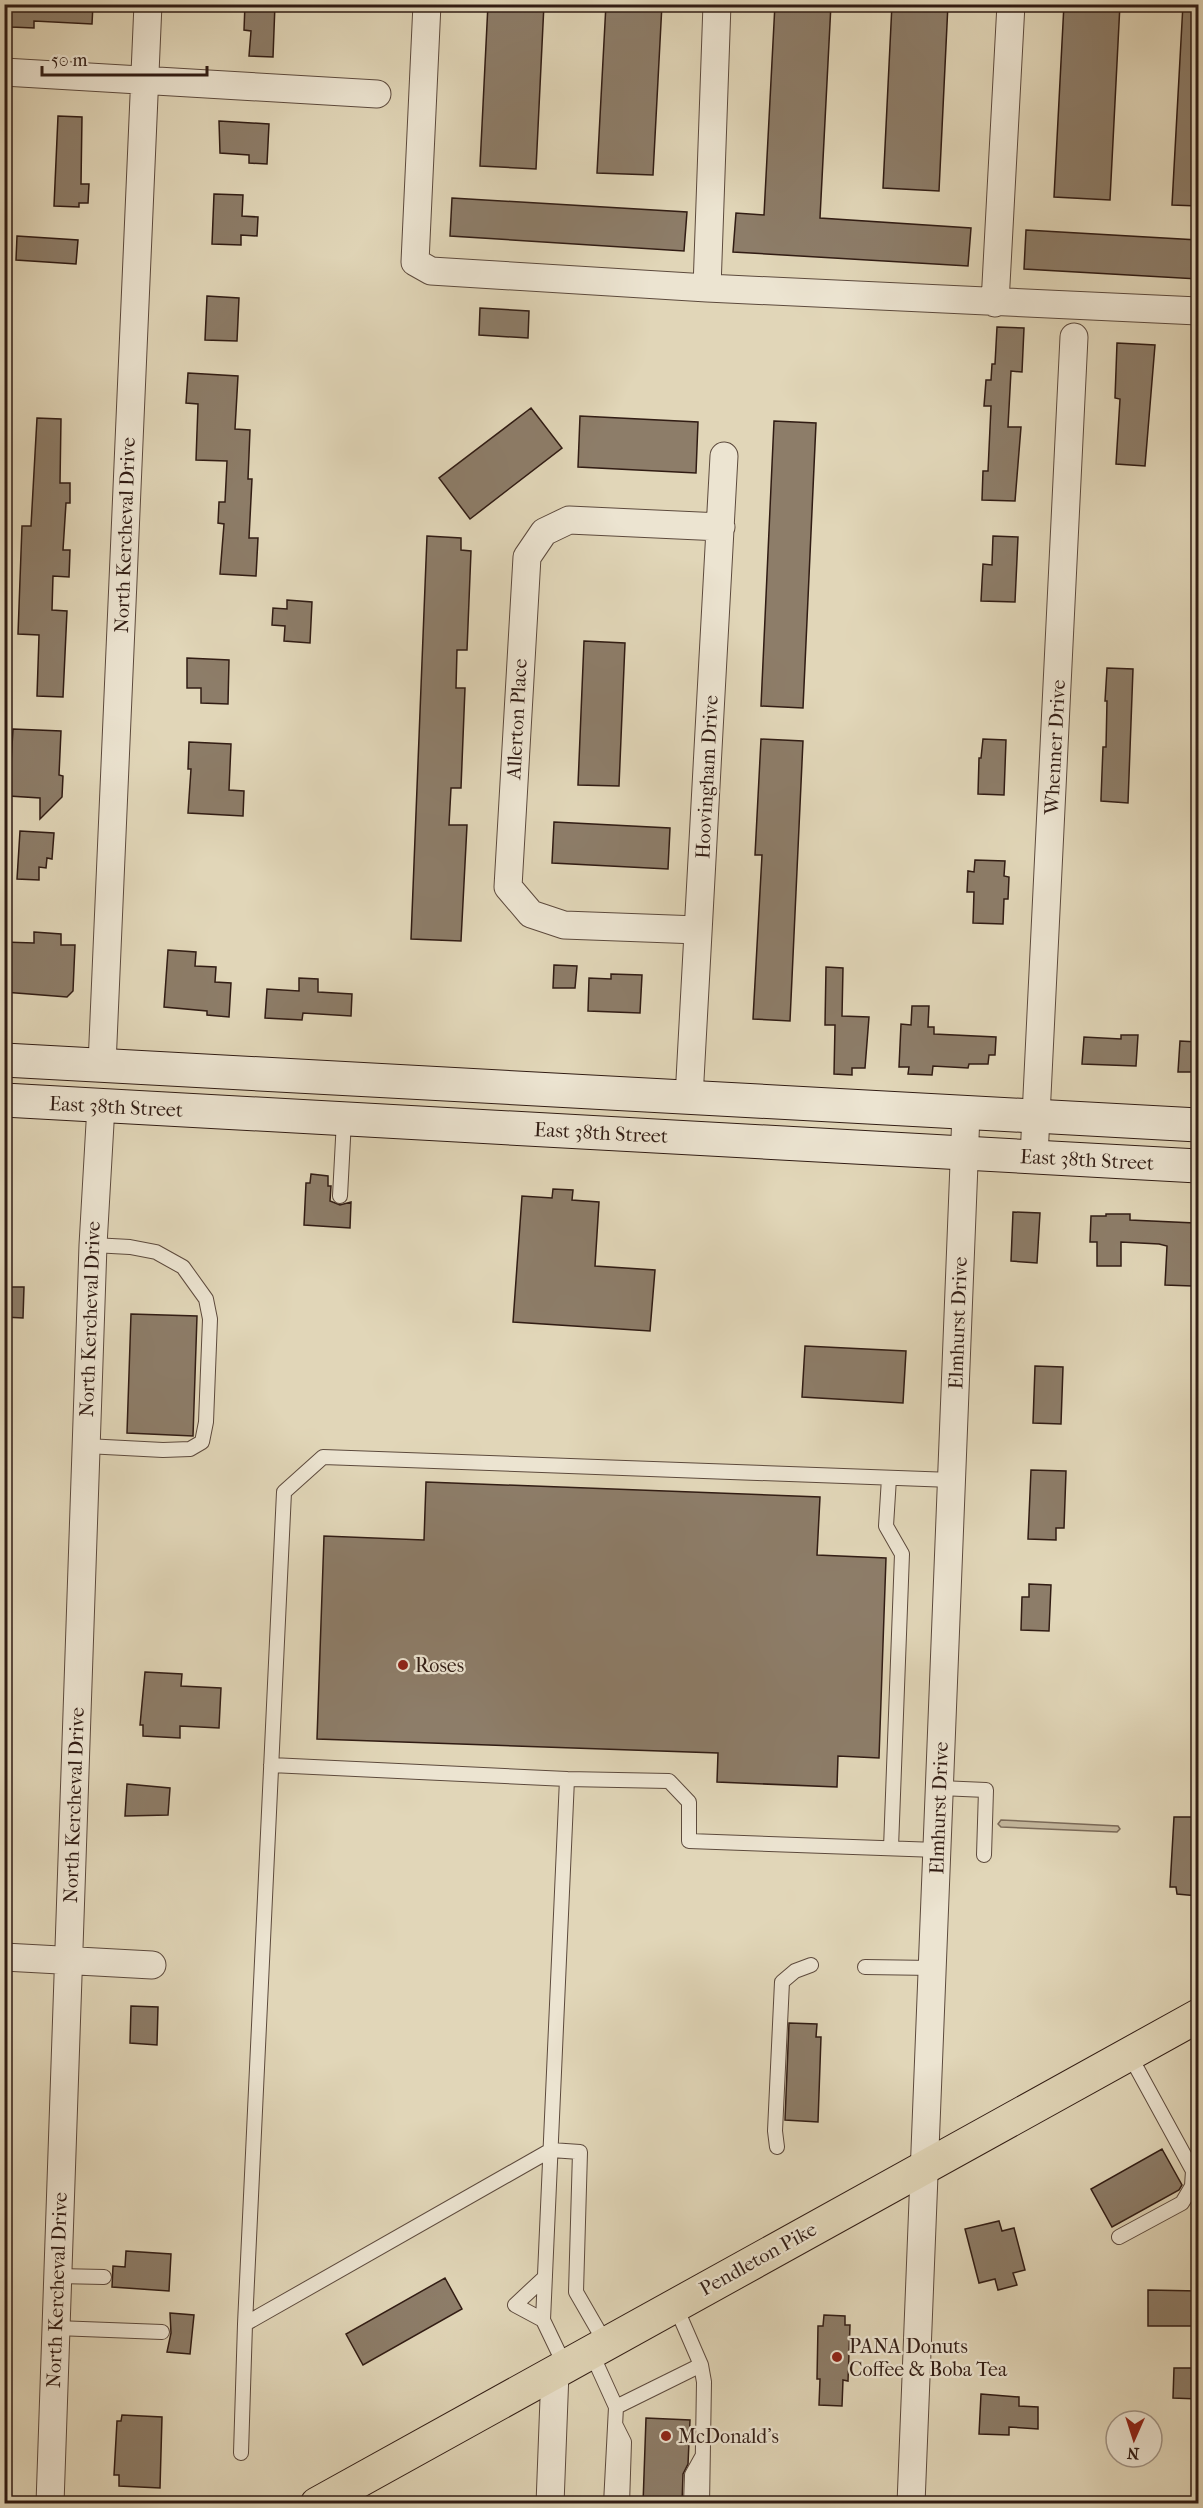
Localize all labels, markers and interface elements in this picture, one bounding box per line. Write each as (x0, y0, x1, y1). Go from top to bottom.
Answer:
scale bar (42, 39, 207, 77)
text: 50 m (51, 50, 88, 71)
street label: North Kercheval Drive (110, 437, 140, 633)
street label: Allerton Place (502, 658, 532, 781)
street label: Whenner Drive (1040, 679, 1070, 816)
street label: Hoovingham Drive (691, 694, 723, 859)
street label: East 38th Street (49, 1092, 183, 1122)
street label: East 38th Street (534, 1118, 668, 1148)
street label: East 38th Street (1020, 1145, 1154, 1175)
street label: North Kercheval Drive (75, 1221, 105, 1417)
street label: Elmhurst Drive (944, 1256, 972, 1390)
place label: Roses (415, 1654, 464, 1677)
marker: Roses (396, 1658, 410, 1672)
street label: North Kercheval Drive (59, 1707, 89, 1903)
street label: Elmhurst Drive (925, 1741, 953, 1875)
street label: North Kercheval Drive (42, 2192, 72, 2388)
street label: Pendleton Pike (696, 2217, 821, 2301)
place label: PANA Donuts Coffee & Boba Tea (849, 2335, 1008, 2381)
marker: PANA Donuts Coffee & Boba Tea (830, 2350, 844, 2364)
north arrow (1104, 2409, 1164, 2469)
place label: McDonald's (678, 2425, 779, 2448)
marker: McDonald's (659, 2429, 673, 2443)
text: N (1126, 2444, 1140, 2463)

